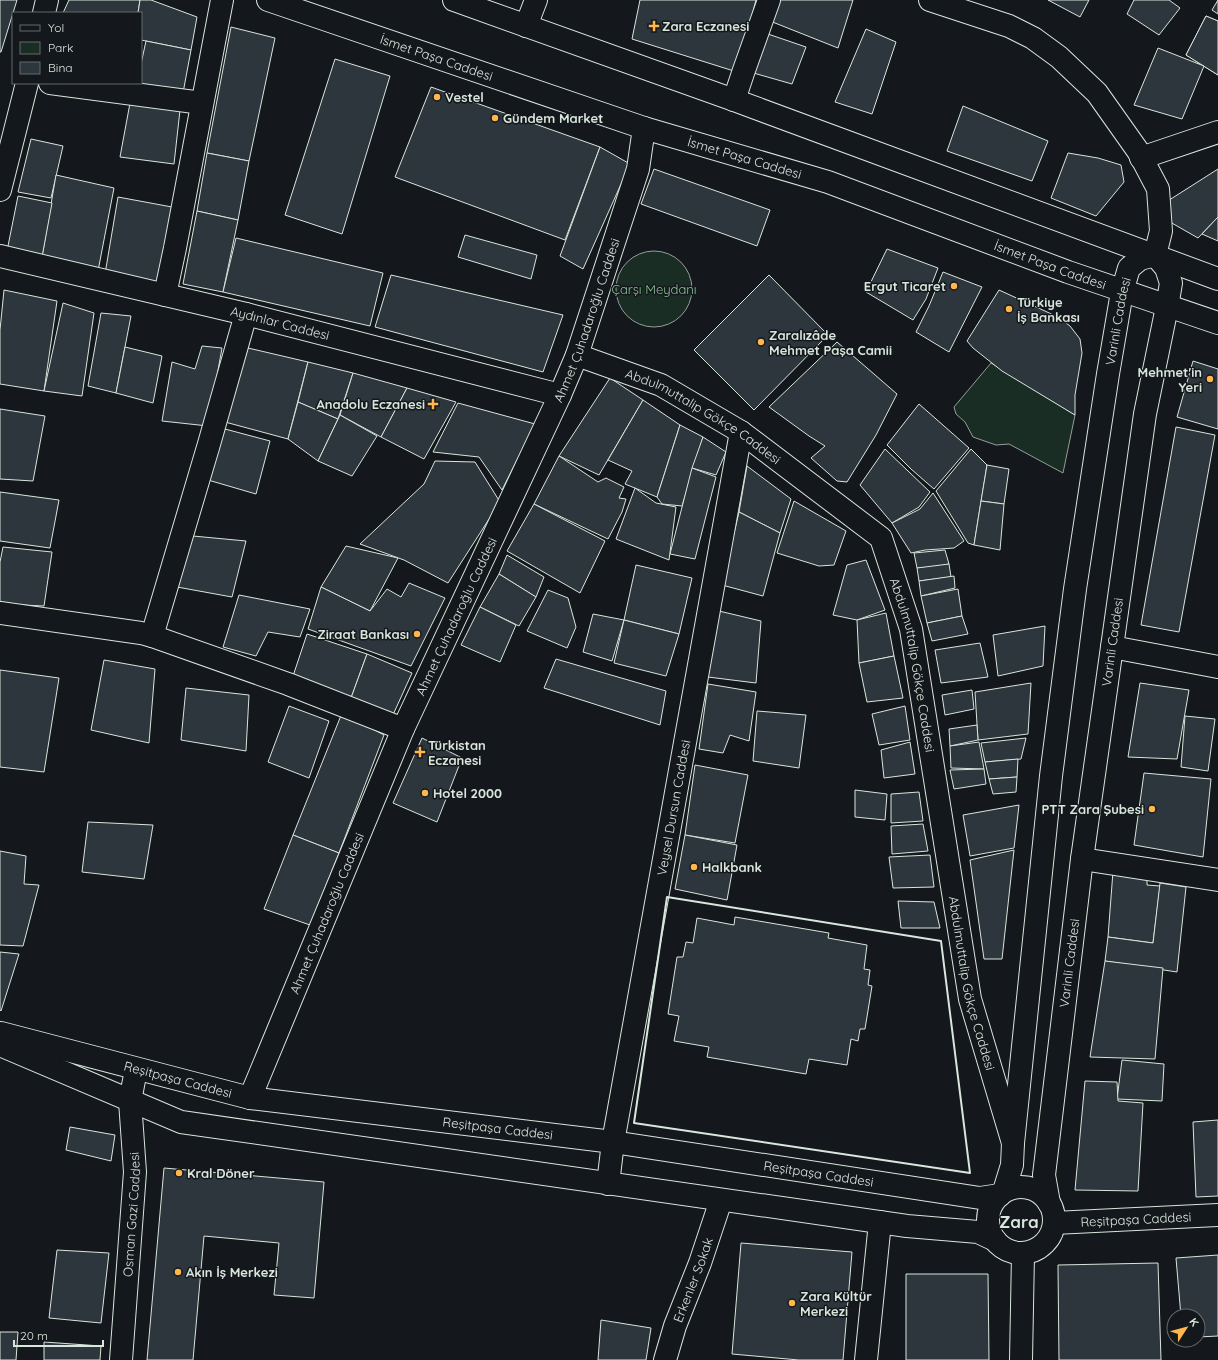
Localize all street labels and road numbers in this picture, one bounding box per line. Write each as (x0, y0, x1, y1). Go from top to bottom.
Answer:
street label: İsmet Paşa Caddesi (378, 31, 495, 84)
street label: İsmet Paşa Caddesi (686, 133, 804, 182)
street label: Ahmet Çuhadaroğlu Caddesi (550, 236, 623, 405)
street label: İsmet Paşa Caddesi (992, 237, 1108, 292)
street label: Varinli Caddesi (1102, 275, 1134, 366)
street label: Aydınlar Caddesi (229, 303, 331, 343)
street label: Abdulmuttalip Gökçe Caddesi (623, 365, 784, 467)
street label: Ahmet Çuhadaroğlu Caddesi (412, 535, 500, 698)
street label: Abdulmuttalip Gökçe Caddesi (887, 576, 939, 753)
street label: Varinli Caddesi (1098, 597, 1126, 687)
street label: Veysel Dursun Caddesi (653, 738, 693, 877)
street label: Ahmet Çuhadaroğlu Caddesi (286, 830, 367, 996)
street label: Abdulmuttalip Gökçe Caddesi (946, 895, 999, 1072)
street label: Varinli Caddesi (1056, 918, 1082, 1008)
street label: Reşitpaşa Caddesi (122, 1057, 234, 1101)
street label: Reşitpaşa Caddesi (442, 1113, 554, 1143)
street label: Osman Gazi Caddesi (119, 1151, 143, 1277)
street label: Reşitpaşa Caddesi (762, 1157, 875, 1190)
street label: Reşitpaşa Caddesi (1080, 1208, 1192, 1230)
street label: Erkenler Sokak (669, 1235, 716, 1325)

